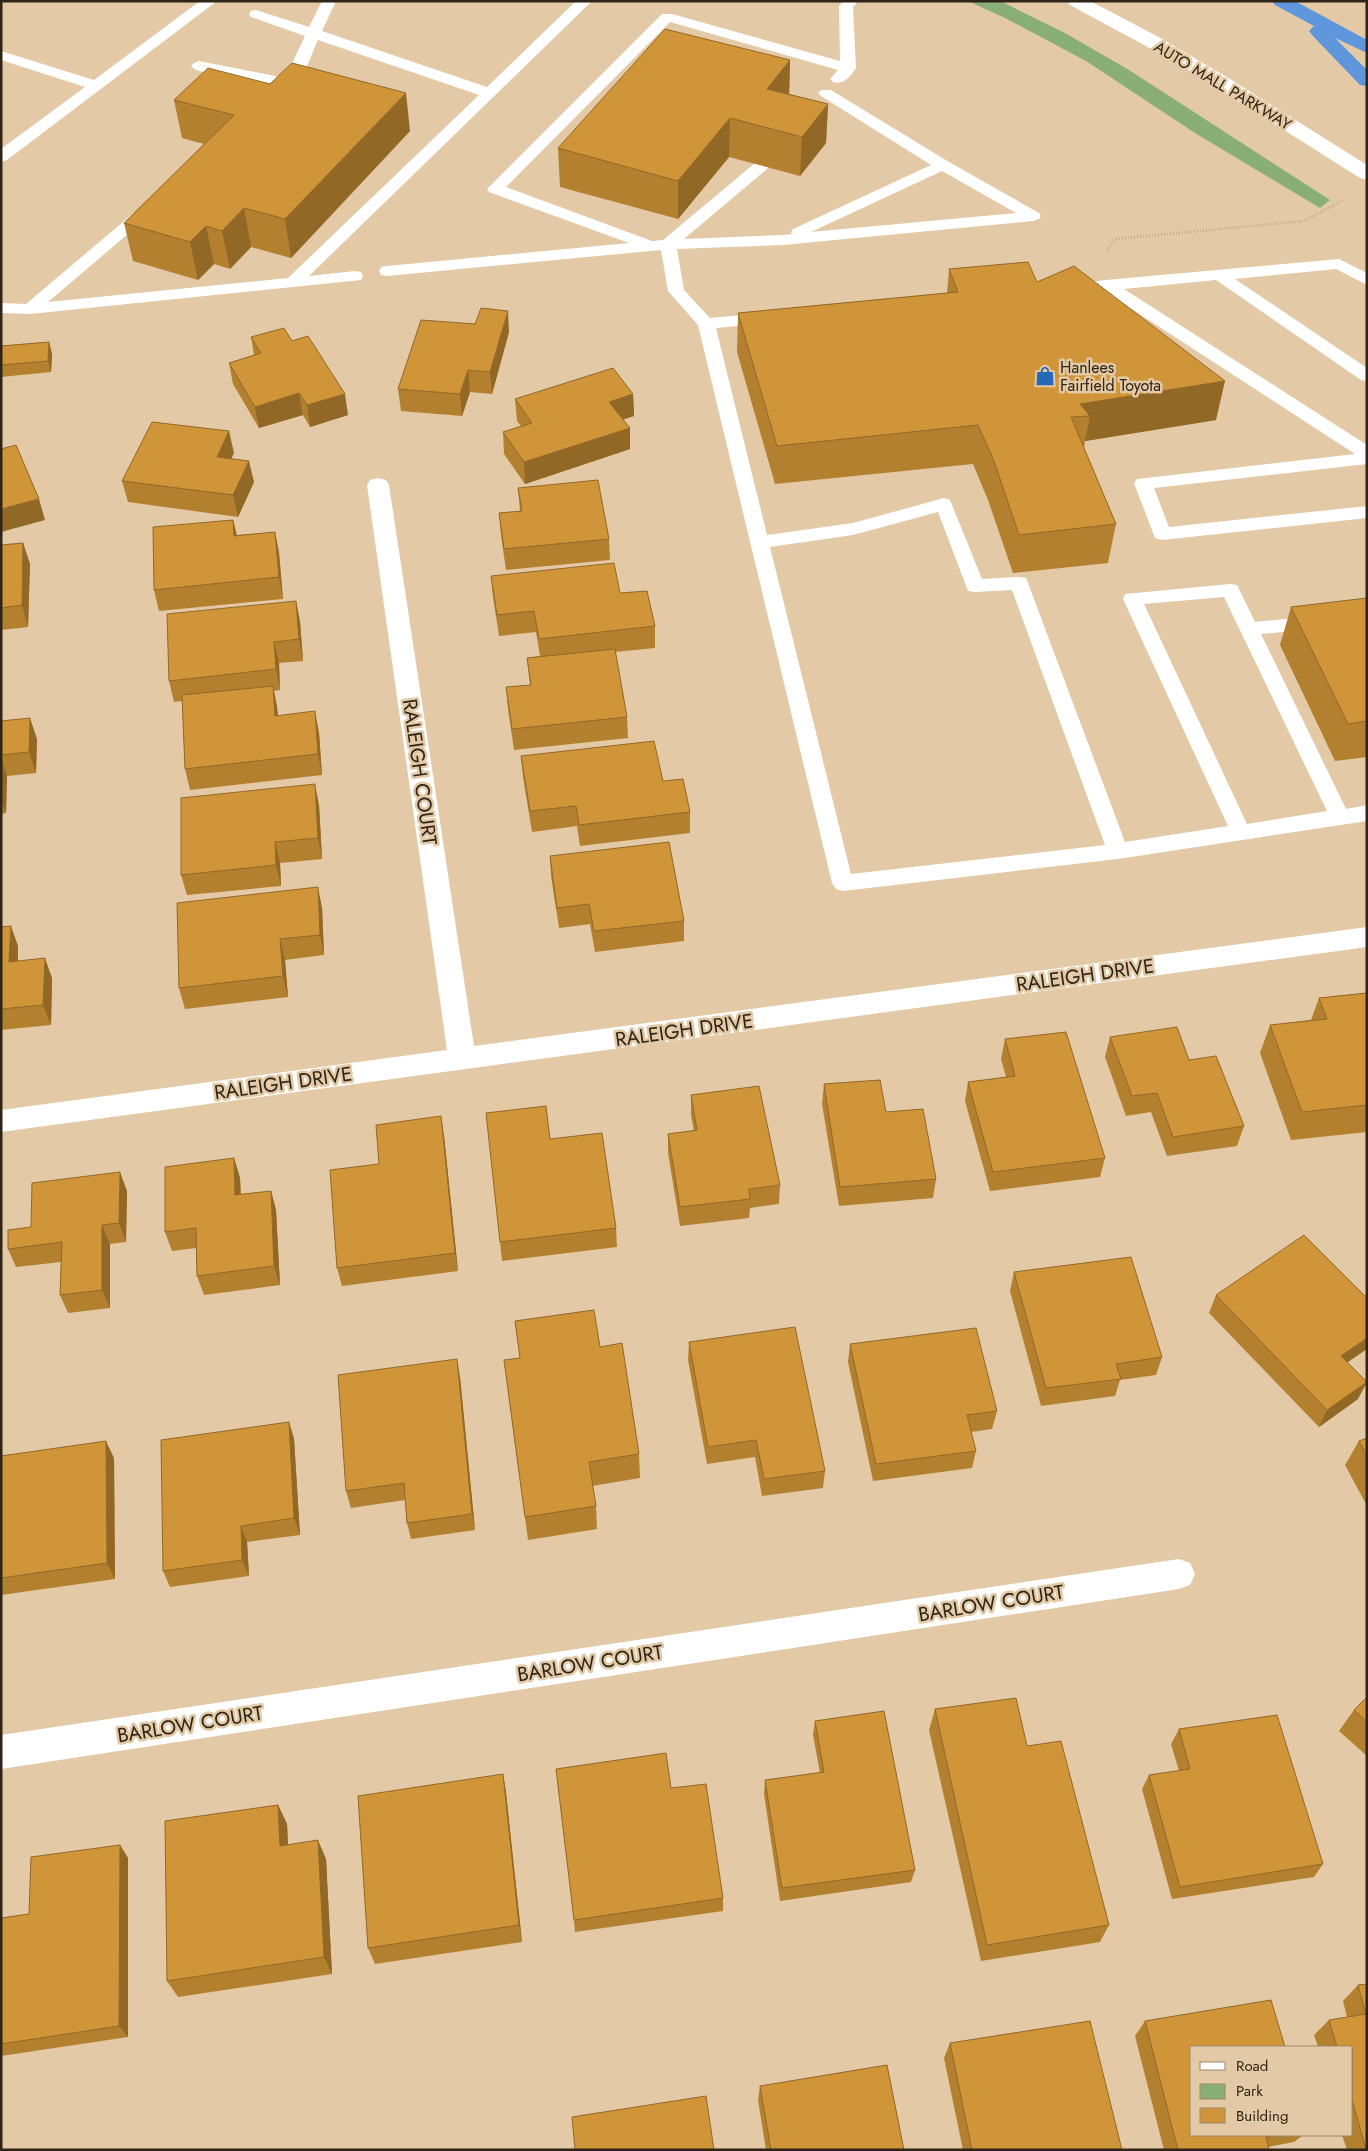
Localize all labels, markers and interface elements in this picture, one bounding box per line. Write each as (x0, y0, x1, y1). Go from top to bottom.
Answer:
street label: AUTO MALL PARKWAY (1150, 35, 1296, 136)
place label: Hanlees Fairfield Toyota (1060, 356, 1161, 397)
shop icon: Hanlees Fairfield Toyota (1034, 365, 1056, 387)
street label: RALEIGH COURT (395, 697, 444, 848)
street label: RALEIGH DRIVE (1014, 951, 1156, 1000)
street label: RALEIGH DRIVE (613, 1006, 755, 1055)
street label: RALEIGH DRIVE (212, 1059, 354, 1108)
street label: BARLOW COURT (916, 1578, 1067, 1629)
street label: BARLOW COURT (515, 1638, 666, 1689)
street label: BARLOW COURT (115, 1699, 266, 1750)
legend (1190, 2046, 1353, 2136)
text: Road (1236, 2055, 1268, 2077)
text: Park (1236, 2080, 1263, 2102)
text: Building (1236, 2105, 1288, 2127)

